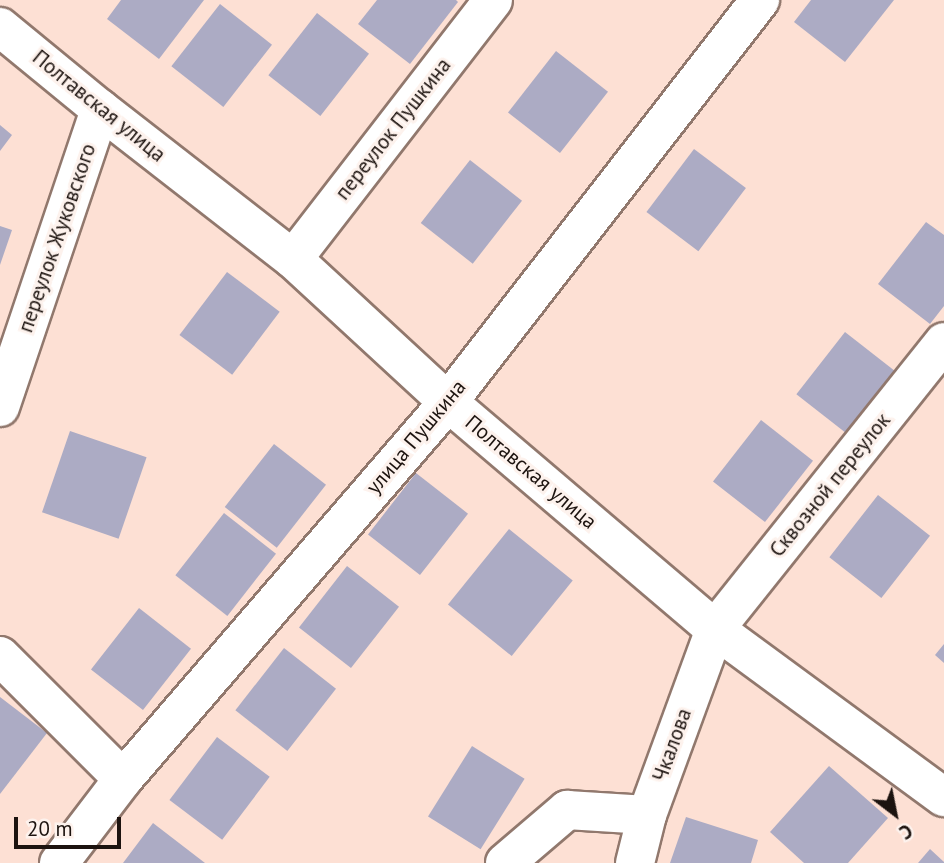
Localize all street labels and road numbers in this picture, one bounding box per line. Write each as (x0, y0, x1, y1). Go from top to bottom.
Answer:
street label: Полтавская улица (27, 45, 171, 167)
street label: переулок Пушкина (330, 53, 456, 205)
street label: переулок Жуковского (13, 140, 101, 336)
street label: улица Пушкина (361, 375, 471, 499)
street label: Сквозной переулок (764, 408, 896, 562)
street label: Полтавская улица (460, 410, 602, 534)
street label: Чкалова (647, 705, 697, 785)

